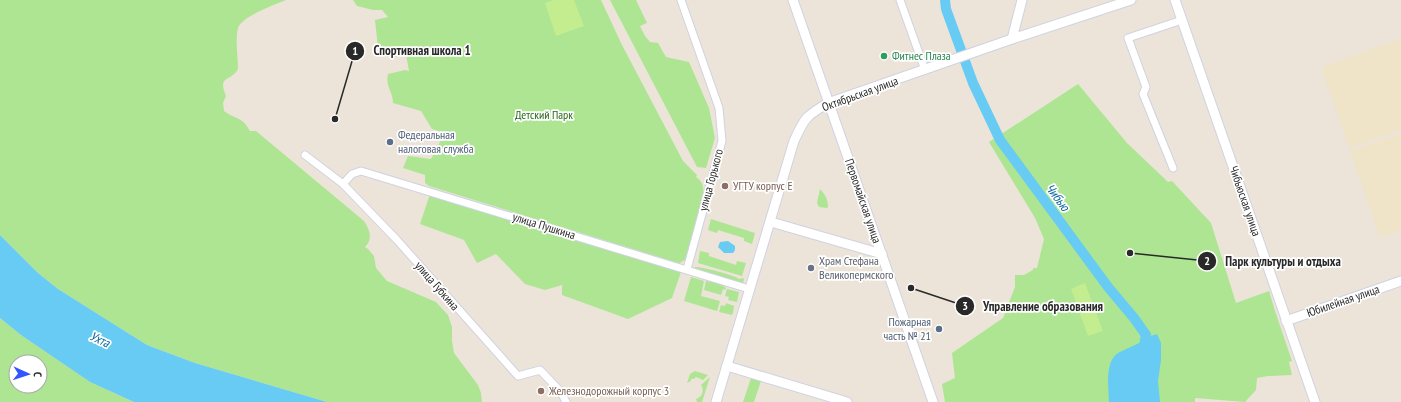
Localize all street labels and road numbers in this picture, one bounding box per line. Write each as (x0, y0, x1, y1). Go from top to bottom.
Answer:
street label: Октябрьская улица (820, 73, 900, 114)
street label: улица Горького (695, 147, 726, 213)
street label: Первомайская улица (842, 157, 885, 245)
street label: Чибьюская улица (1226, 164, 1265, 238)
street label: улица Пушкина (511, 209, 578, 242)
street label: улица Губкина (412, 258, 463, 313)
street label: Юбилейная улица (1304, 281, 1381, 320)

